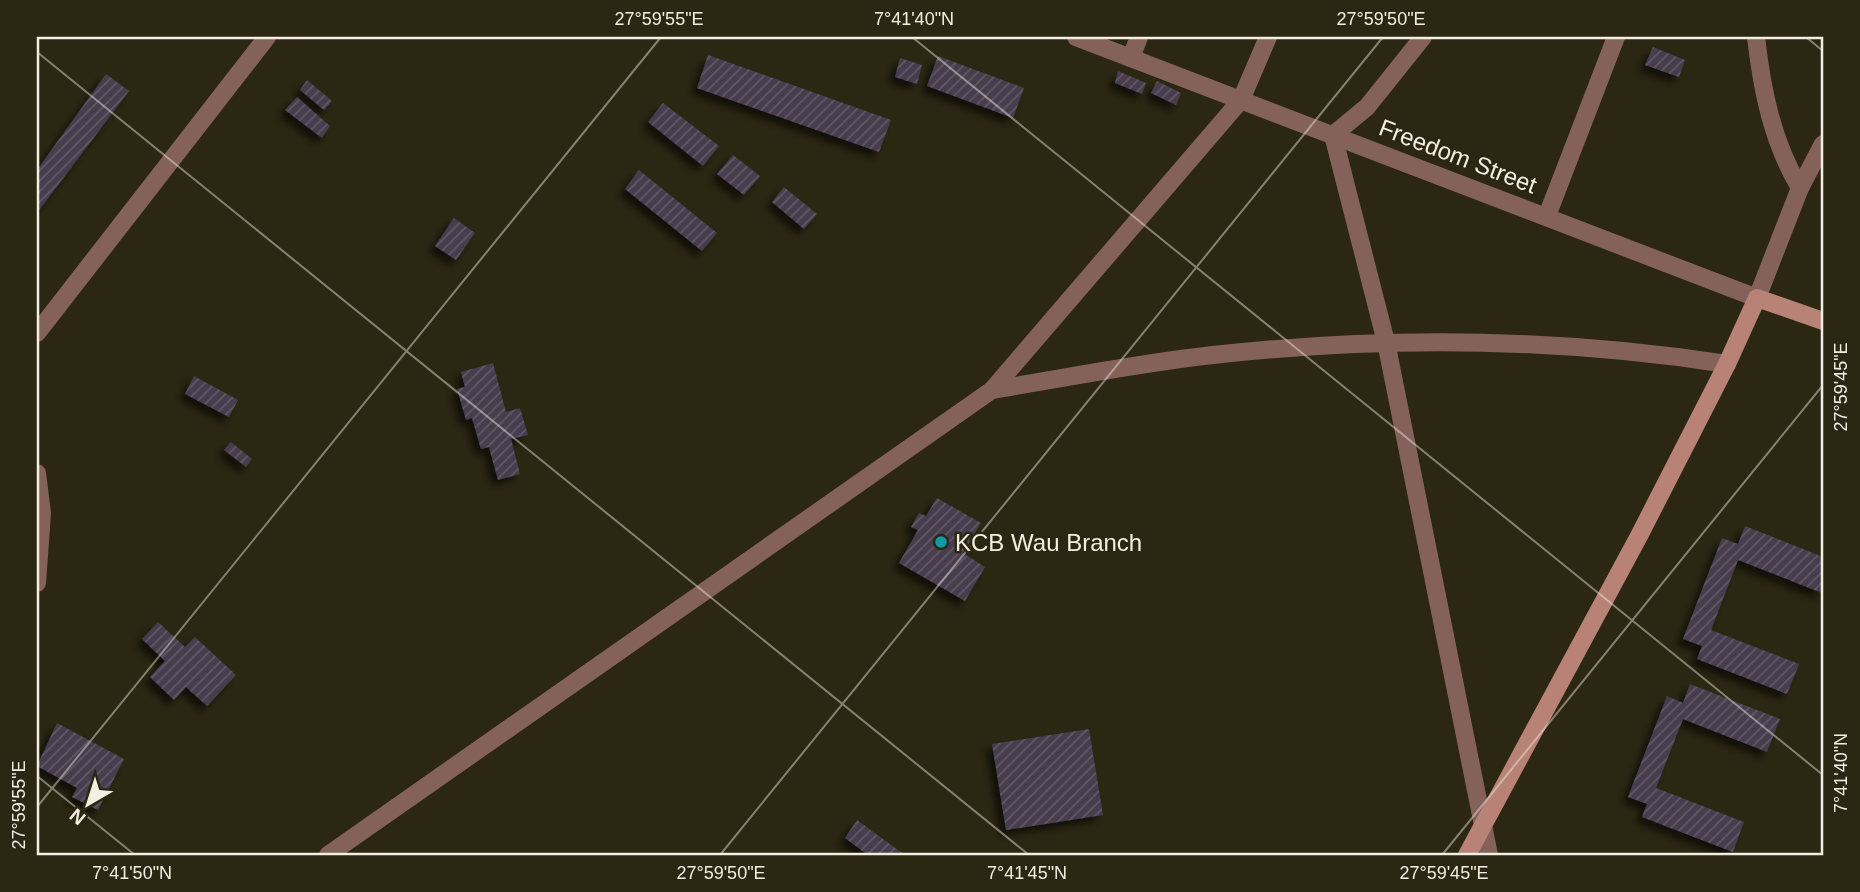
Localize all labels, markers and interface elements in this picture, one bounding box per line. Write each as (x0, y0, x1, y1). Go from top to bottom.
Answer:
text: 27°59'55"E (614, 9, 704, 29)
text: 7°41'40"N (874, 9, 954, 29)
text: 27°59'50"E (1336, 9, 1426, 29)
street label: Freedom Street (1375, 114, 1541, 199)
text: 27°59'45"E (1831, 342, 1851, 432)
place label: KCB Wau Branch (955, 529, 1142, 556)
marker: KCB Wau Branch (933, 534, 949, 550)
text: 7°41'40"N (1831, 733, 1851, 813)
text: 27°59'55"E (9, 760, 29, 850)
north arrow (52, 770, 122, 840)
text: N (66, 804, 90, 829)
text: 7°41'50"N (92, 863, 172, 883)
text: 27°59'50"E (676, 863, 766, 883)
text: 7°41'45"N (987, 863, 1067, 883)
text: 27°59'45"E (1399, 863, 1489, 883)

